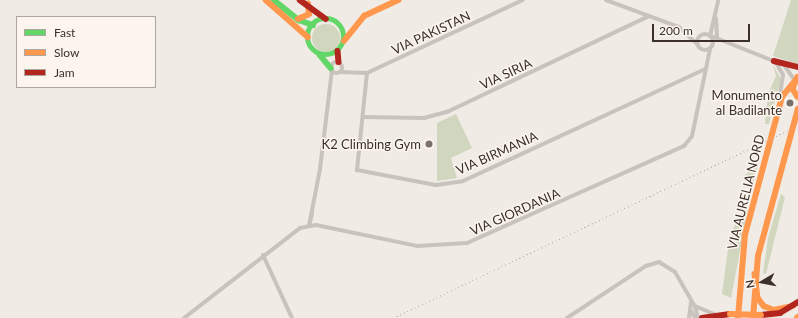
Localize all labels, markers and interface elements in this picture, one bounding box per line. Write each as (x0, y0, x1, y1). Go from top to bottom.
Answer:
street label: VIA PAKISTAN (389, 8, 473, 58)
legend (16, 16, 156, 88)
scale bar (654, 16, 752, 42)
text: 200 m (659, 23, 693, 38)
text: Fast (54, 25, 75, 40)
text: Slow (54, 45, 79, 60)
street label: VIA SIRIA (477, 55, 535, 93)
text: Jam (54, 65, 75, 80)
place label: Monumento al Badilante (712, 88, 782, 119)
marker: Monumento al Badilante (785, 98, 795, 108)
street label: VIA BIRMANIA (454, 128, 540, 178)
street label: VIA AURELIA NORD (724, 132, 768, 252)
place label: K2 Climbing Gym (322, 136, 421, 152)
marker: K2 Climbing Gym (424, 139, 434, 149)
street label: VIA GIORDANIA (467, 185, 563, 239)
north arrow (742, 262, 782, 302)
text: N (743, 279, 757, 289)

